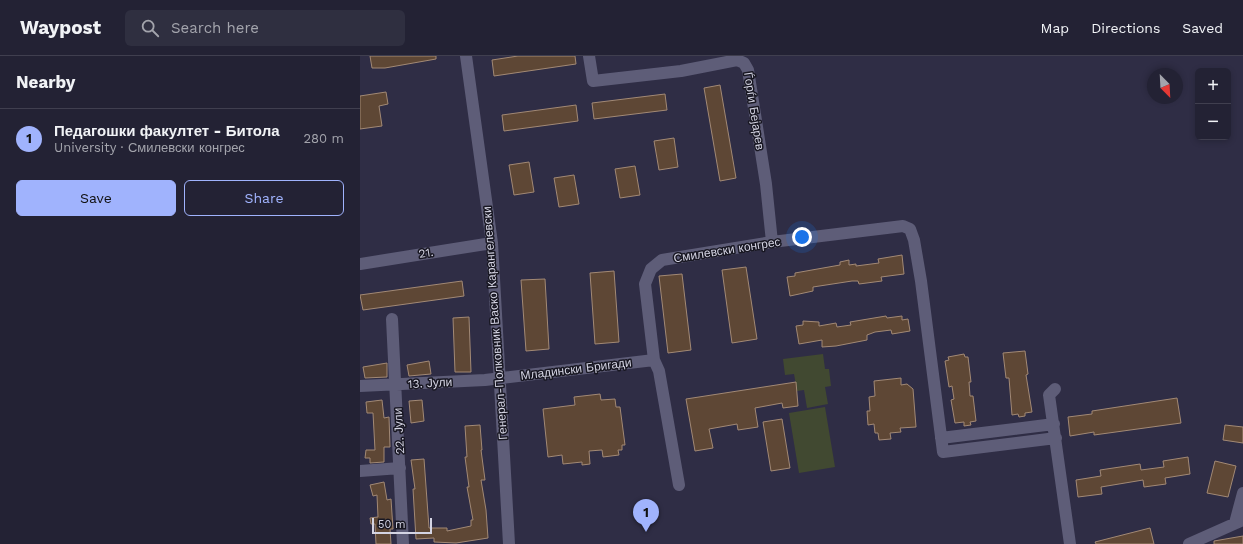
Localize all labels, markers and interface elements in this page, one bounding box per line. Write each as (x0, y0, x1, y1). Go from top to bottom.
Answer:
search box (125, 10, 405, 46)
text: Waypost (20, 16, 101, 39)
icon: search (139, 17, 161, 39)
text: Search here (171, 19, 259, 37)
text: Map (1041, 20, 1069, 36)
text: Directions (1091, 20, 1160, 36)
text: Saved (1182, 20, 1223, 36)
north arrow (1147, 68, 1183, 104)
map controls (1195, 68, 1231, 140)
button: + (1195, 68, 1231, 104)
street label: Ѓорѓи Бејарев (741, 71, 768, 151)
text: Nearby (16, 72, 75, 92)
button: − (1195, 104, 1231, 140)
text: Педагошки факултет - Битола (54, 122, 280, 140)
text: 1 (26, 131, 32, 146)
text: 280 m (304, 131, 344, 146)
text: University · Смилевски конгрес (54, 140, 245, 155)
button: Save (16, 180, 176, 216)
button: Share (184, 180, 344, 216)
street label: Генерал-Полковник Васко Карангелевски (480, 206, 510, 440)
your location (792, 227, 812, 247)
street label: Смилевски конгрес (673, 235, 781, 265)
street label: 21. (418, 245, 434, 261)
street label: Младински Бригади (520, 355, 632, 383)
street label: 13. Јули (407, 375, 453, 391)
street label: 22. Јули (391, 407, 407, 455)
pin: 1 (633, 499, 659, 532)
scale bar (372, 516, 432, 535)
text: 50 m (378, 518, 405, 531)

